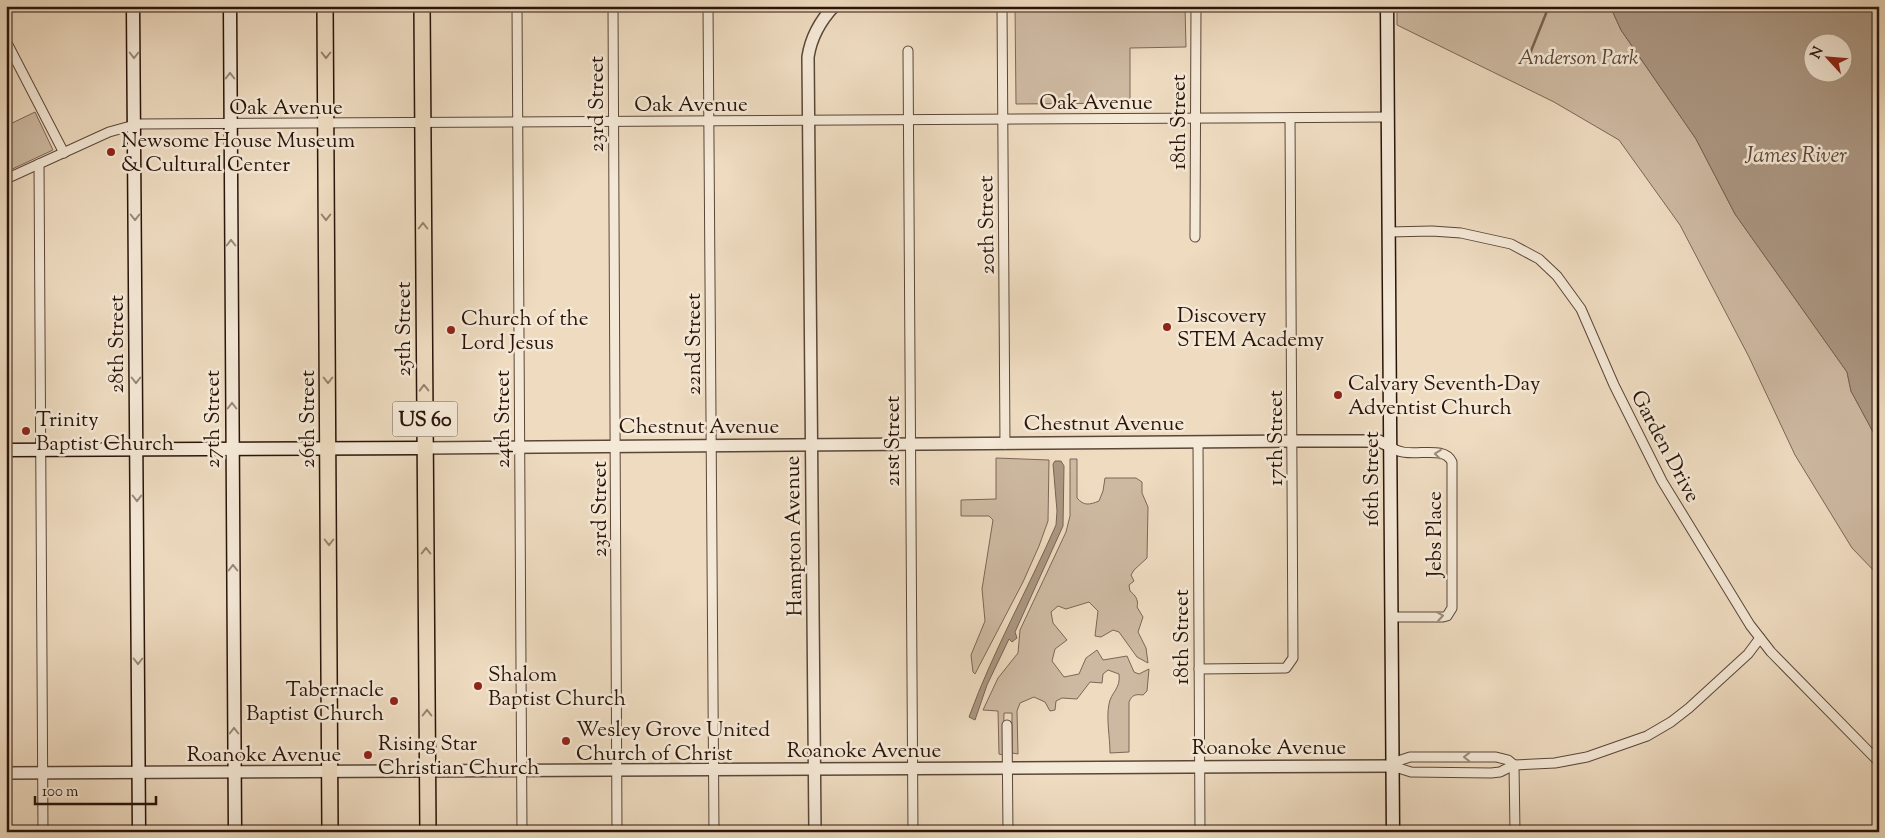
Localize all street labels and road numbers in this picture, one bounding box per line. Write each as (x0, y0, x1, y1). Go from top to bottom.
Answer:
street label: 23rd Street (583, 56, 613, 152)
street label: 18th Street (1165, 74, 1195, 170)
street label: Oak Avenue (1039, 89, 1153, 119)
street label: Oak Avenue (634, 91, 748, 121)
street label: Oak Avenue (229, 94, 343, 124)
street label: 20th Street (972, 175, 1004, 275)
street label: 25th Street (390, 281, 420, 377)
street label: 22nd Street (680, 293, 710, 395)
street label: 28th Street (103, 295, 133, 393)
street label: 27th Street (199, 370, 229, 468)
street label: 26th Street (294, 370, 324, 468)
street label: 24th Street (489, 370, 519, 468)
street label: Garden Drive (1622, 385, 1706, 508)
street label: 17th Street (1262, 390, 1292, 486)
street label: 21st Street (879, 395, 909, 487)
road number: US 60 (392, 402, 458, 436)
street label: Chestnut Avenue (1024, 410, 1184, 440)
street label: Chestnut Avenue (619, 413, 779, 443)
street label: 16th Street (1358, 431, 1388, 527)
street label: Hampton Avenue (779, 455, 811, 617)
street label: 23rd Street (586, 461, 616, 557)
street label: Jebs Place (1421, 491, 1451, 578)
street label: 18th Street (1168, 589, 1198, 685)
street label: Roanoke Avenue (1192, 734, 1346, 764)
street label: Roanoke Avenue (787, 737, 941, 767)
street label: Roanoke Avenue (187, 741, 341, 771)

